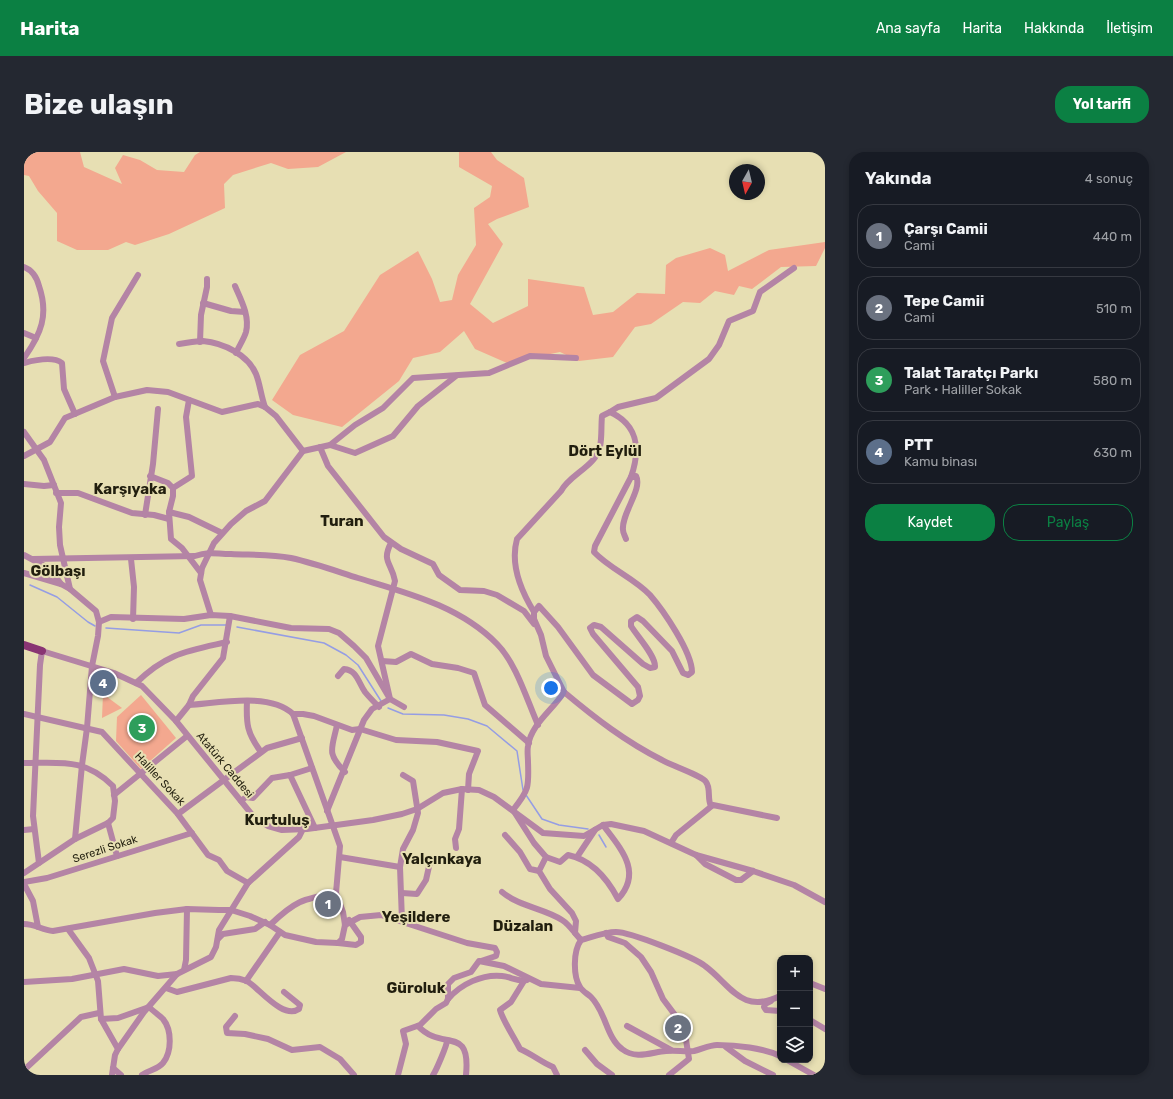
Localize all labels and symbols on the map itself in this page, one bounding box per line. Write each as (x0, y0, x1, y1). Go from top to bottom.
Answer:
north arrow (729, 164, 765, 200)
district label: Dört Eylül (568, 442, 642, 460)
district label: Karşıyaka (93, 480, 167, 498)
district label: Turan (320, 512, 364, 530)
district label: Gölbaşı (30, 562, 86, 580)
pin: 4 (90, 668, 116, 698)
your location (541, 678, 561, 698)
pin: 3 (129, 713, 155, 743)
street label: Atatürk Caddesi (194, 730, 256, 800)
street label: Haliller Sokak (132, 750, 188, 808)
district label: Kurtuluş (245, 811, 309, 829)
street label: Serezli Sokak (71, 832, 139, 866)
district label: Yalçınkaya (402, 850, 482, 868)
pin: 1 (315, 889, 341, 919)
district label: Yeşildere (382, 908, 450, 926)
district label: Düzalan (493, 917, 553, 935)
district label: Güroluk (386, 979, 446, 997)
pin: 2 (665, 1013, 691, 1043)

